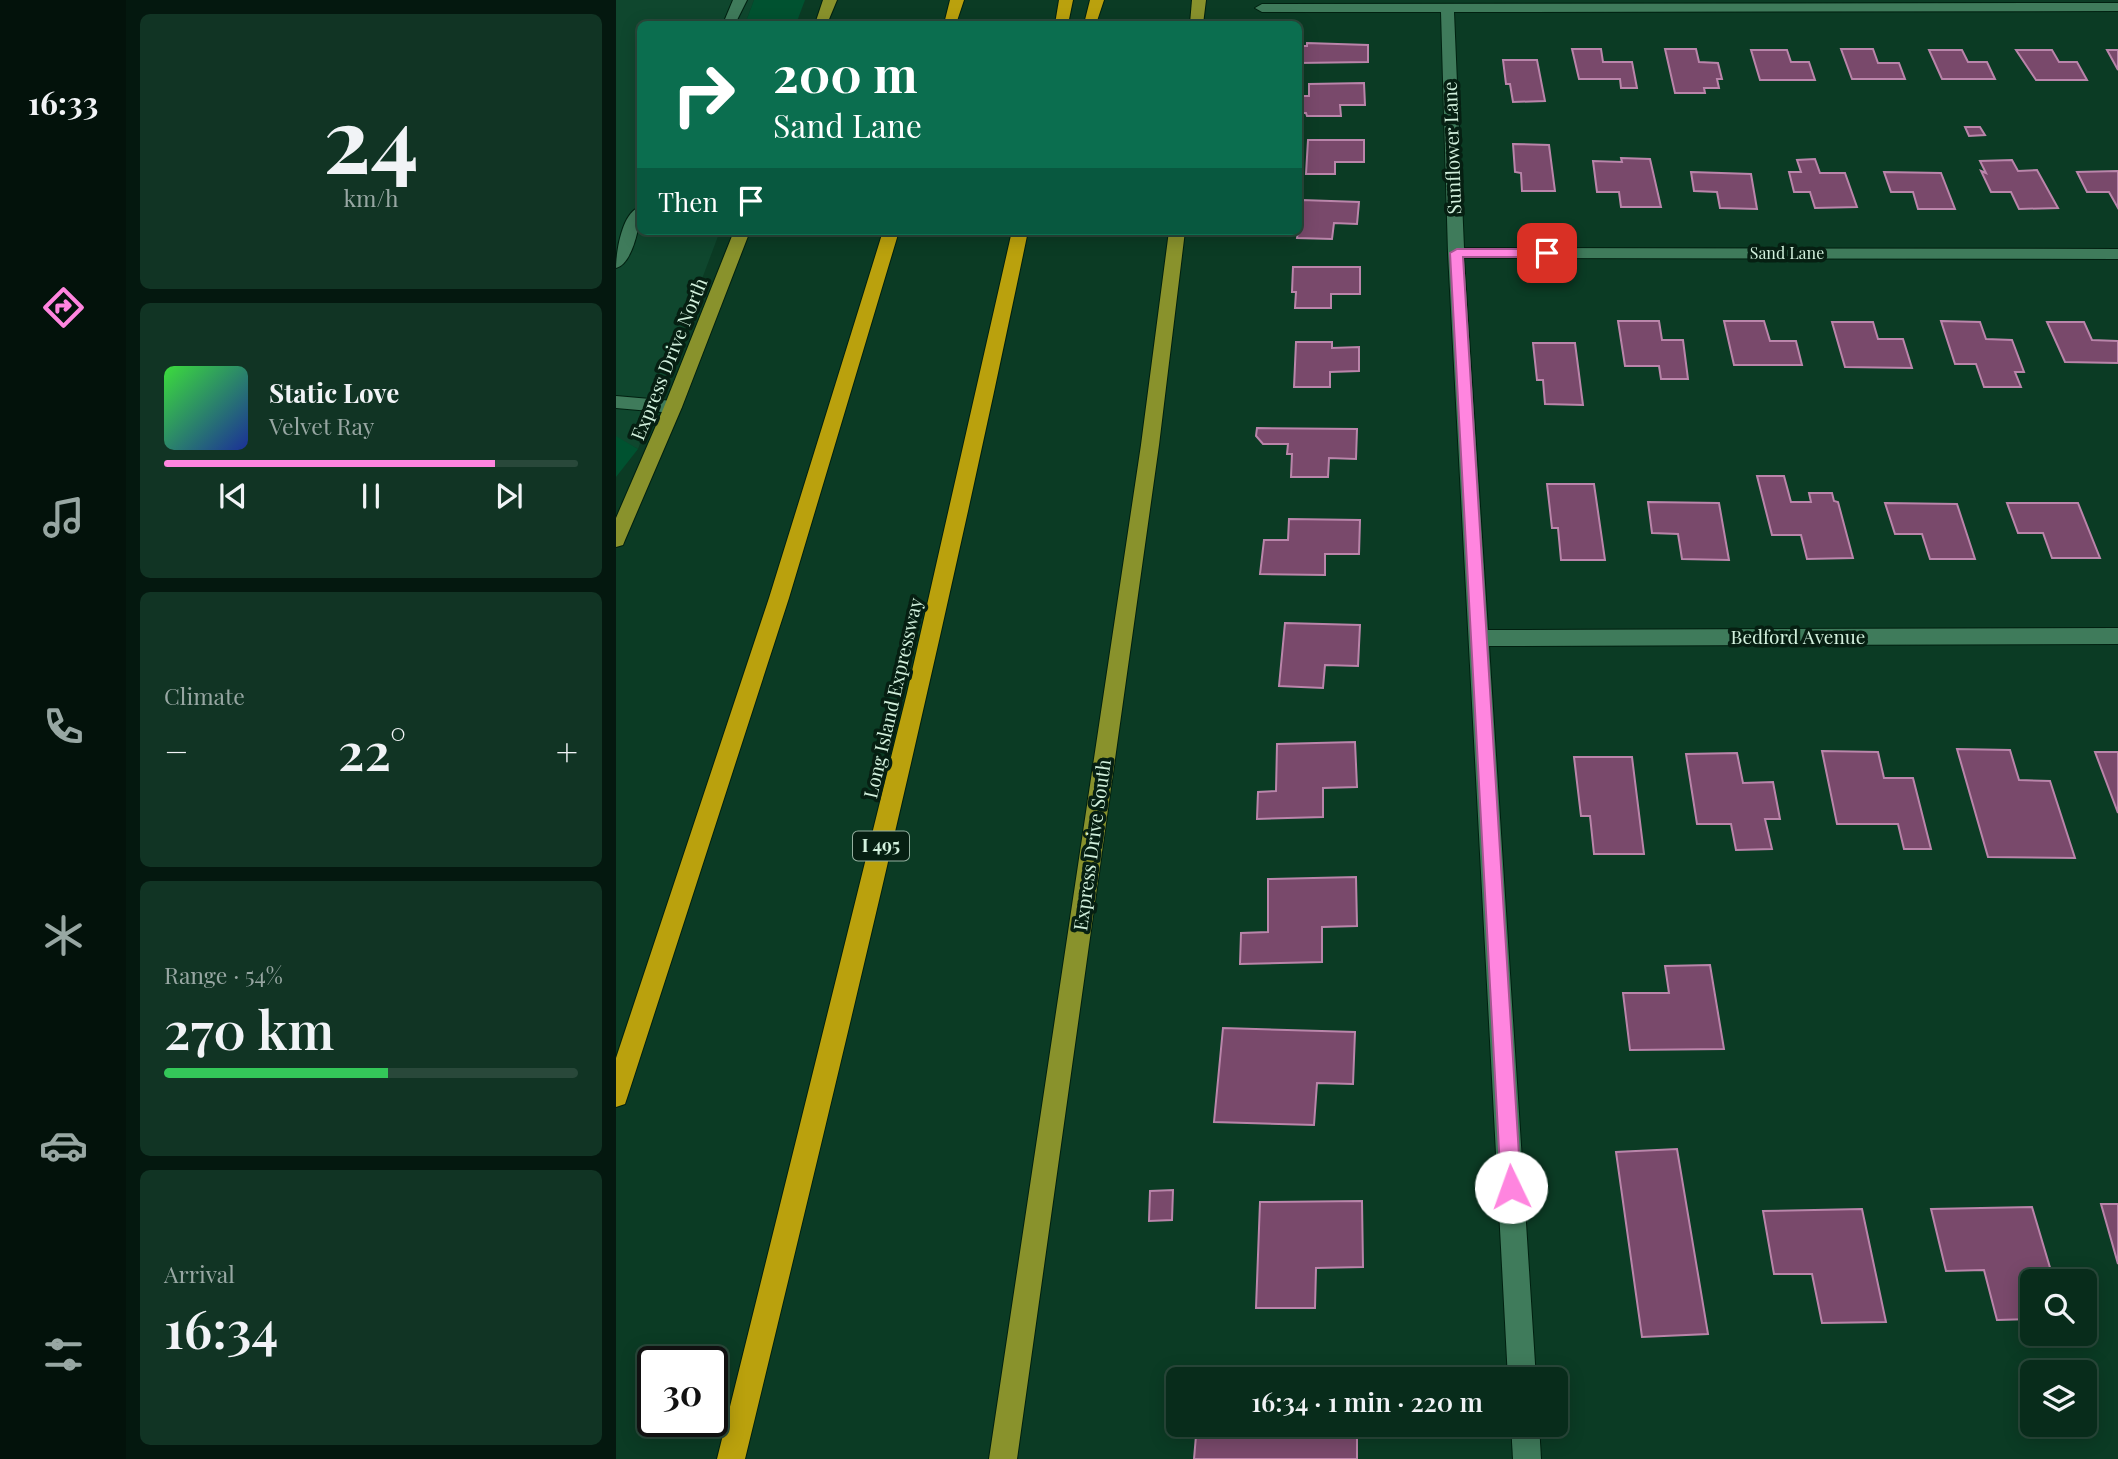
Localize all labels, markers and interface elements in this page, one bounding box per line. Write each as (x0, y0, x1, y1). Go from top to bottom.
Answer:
text: 200 m (773, 40, 918, 105)
icon: right (658, 49, 749, 140)
text: 24 (323, 76, 419, 197)
text: 16:33 (28, 80, 98, 123)
street label: Sunflower Lane (1436, 81, 1466, 215)
text: Sand Lane (773, 103, 922, 146)
text: km/h (343, 182, 399, 213)
icon: arrive (732, 182, 770, 220)
text: Then (658, 184, 718, 219)
pin (1517, 223, 1577, 283)
icon: arrive (1528, 234, 1566, 272)
street label: Sand Lane (1750, 242, 1824, 263)
street label: Express Drive North (624, 274, 713, 444)
icon: directions (39, 283, 88, 332)
text: Static Love (269, 375, 399, 410)
text: Velvet Ray (269, 410, 374, 441)
icon: previous (214, 477, 252, 515)
icon: pause (352, 477, 390, 515)
icon: next (490, 477, 528, 515)
icon: music (39, 493, 88, 542)
street label: Long Island Expressway (856, 595, 928, 801)
street label: Bedford Avenue (1731, 623, 1865, 649)
text: Climate (164, 680, 245, 711)
icon: phone (39, 702, 88, 751)
text: 22° (338, 715, 406, 784)
text: − (164, 725, 189, 776)
text: + (556, 725, 578, 776)
street label: Express Drive South (1066, 758, 1116, 932)
road number: I 495 (853, 832, 909, 860)
icon: climate (39, 911, 88, 960)
text: Range · 54% (164, 959, 283, 990)
text: 270 km (164, 994, 334, 1063)
icon: car (39, 1121, 88, 1170)
position arrow (1474, 1150, 1548, 1224)
text: Arrival (164, 1258, 235, 1289)
map controls (2020, 1269, 2097, 1437)
button: search (2020, 1269, 2097, 1346)
text: 16:34 (164, 1293, 278, 1362)
icon: filters (39, 1330, 88, 1379)
speed limit sign: 30 (637, 1346, 728, 1437)
button: layers (2020, 1360, 2097, 1437)
text: 16:34 · 1 min · 220 m (1251, 1384, 1483, 1419)

